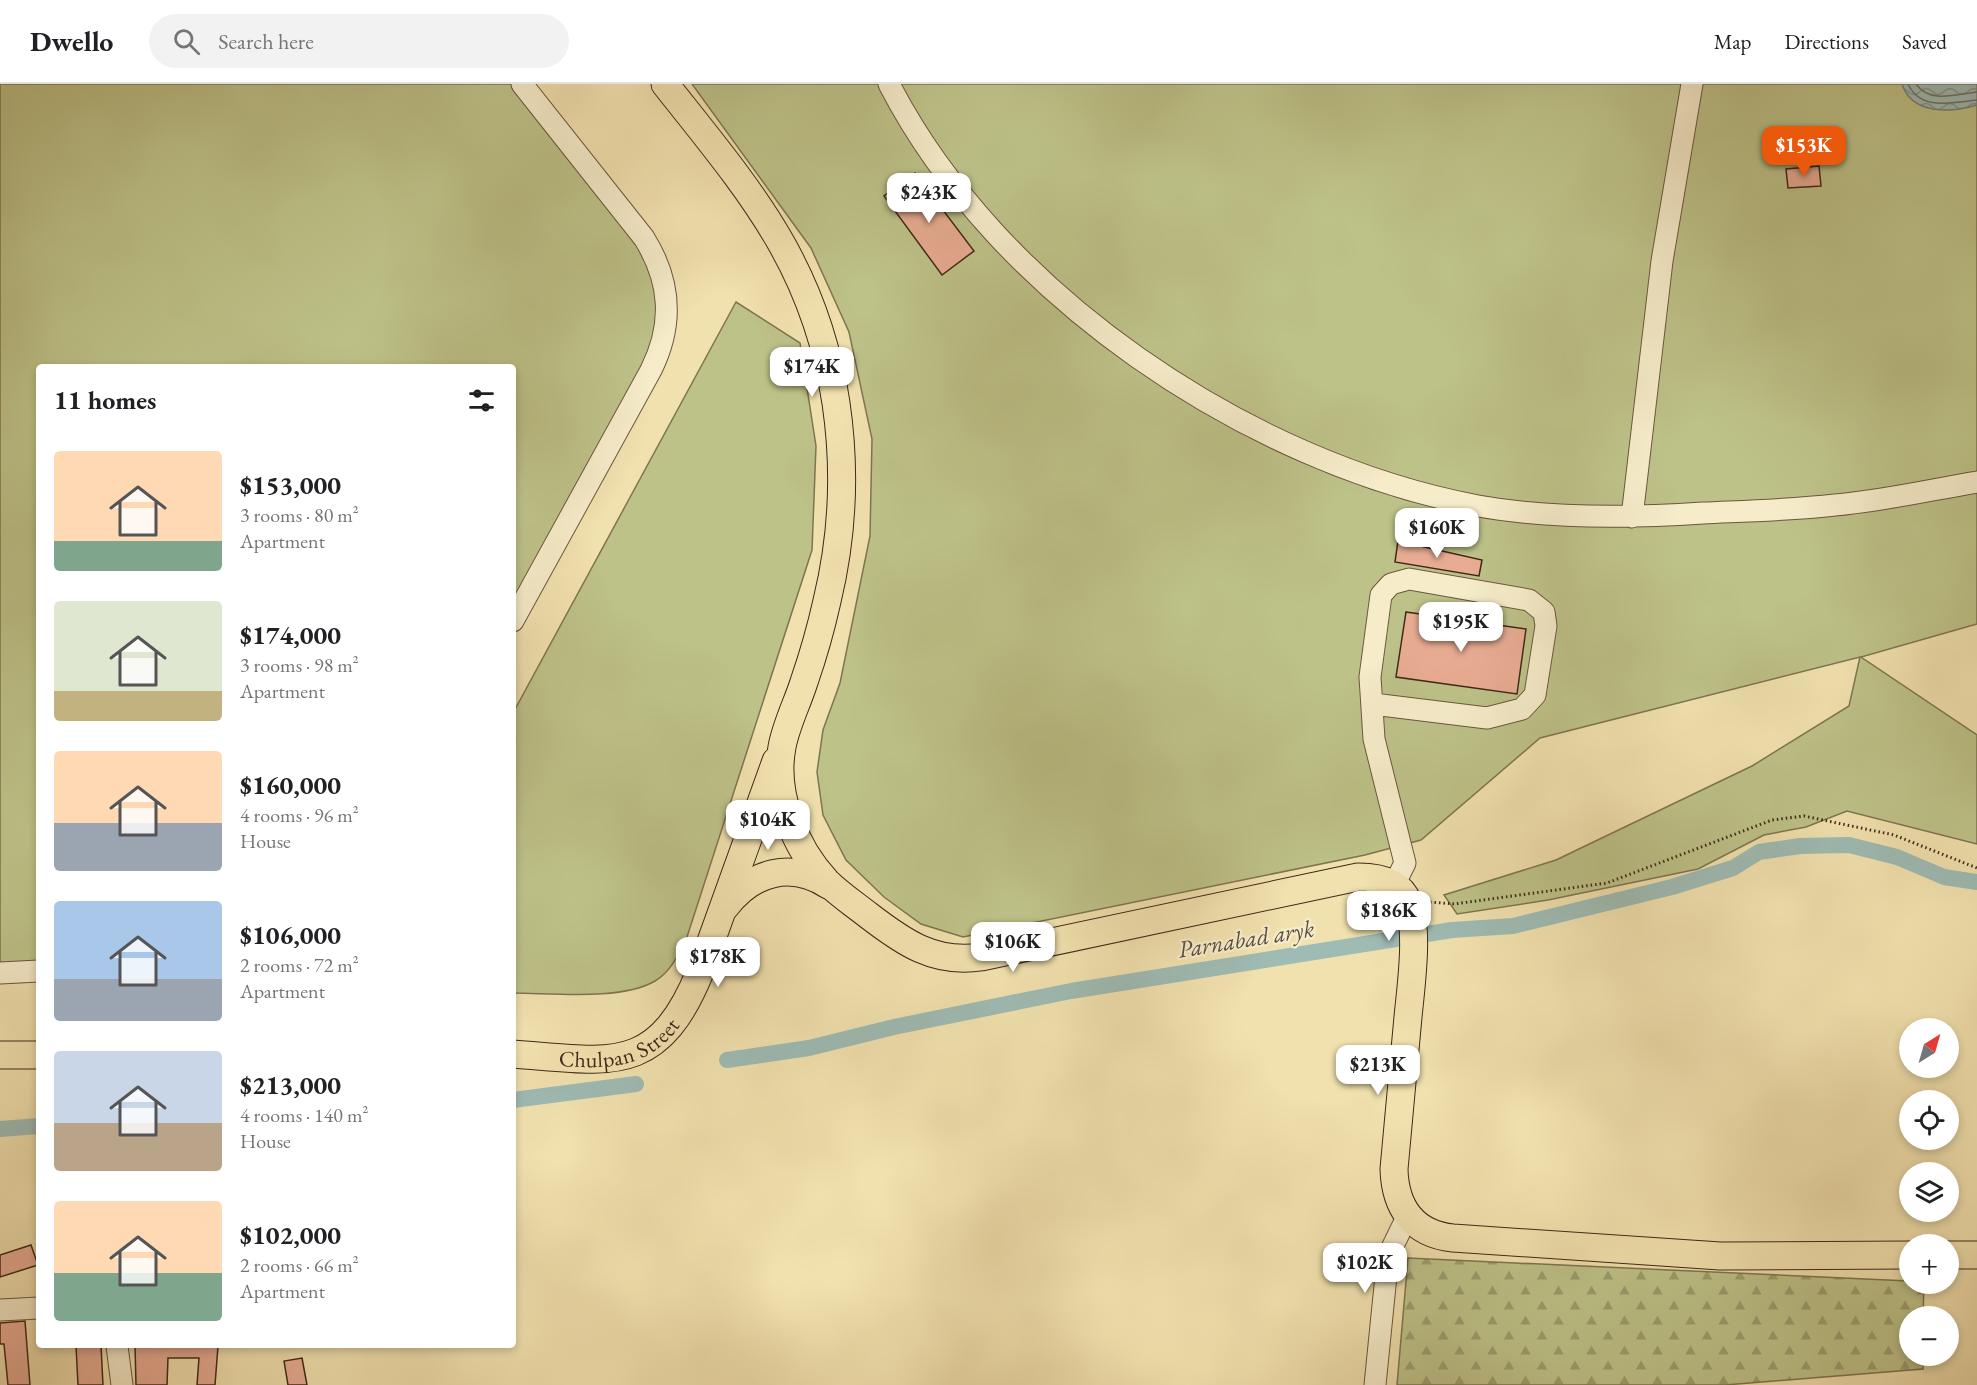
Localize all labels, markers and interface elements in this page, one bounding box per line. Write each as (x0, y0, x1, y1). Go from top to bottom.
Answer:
search box (149, 14, 569, 68)
text: Dwello (30, 23, 113, 59)
icon: search (170, 25, 203, 58)
text: Search here (218, 27, 314, 56)
text: Map (1714, 28, 1751, 55)
text: Directions (1784, 28, 1869, 55)
text: Saved (1902, 28, 1947, 55)
pin: $153K (1762, 126, 1846, 177)
text: $153K (1776, 132, 1832, 158)
pin: $243K (887, 173, 971, 224)
text: $243K (901, 179, 957, 205)
pin: $174K (770, 347, 854, 398)
text: $174K (784, 353, 840, 379)
text: 11 homes (54, 383, 156, 417)
icon: filters (465, 384, 498, 417)
text: $153,000 (240, 468, 341, 502)
icon: home (102, 475, 174, 547)
text: 3 rooms · 80 m² (240, 502, 359, 528)
pin: $160K (1395, 508, 1479, 559)
text: $160K (1409, 514, 1465, 540)
text: Apartment (240, 528, 325, 554)
pin: $195K (1419, 602, 1503, 653)
text: $195K (1433, 608, 1489, 634)
text: $174,000 (240, 618, 341, 652)
icon: home (102, 625, 174, 697)
text: 3 rooms · 98 m² (240, 652, 359, 678)
text: Apartment (240, 678, 325, 704)
text: $160,000 (240, 768, 341, 802)
icon: home (102, 775, 174, 847)
pin: $104K (726, 800, 810, 851)
text: 4 rooms · 96 m² (240, 802, 359, 828)
text: $104K (740, 806, 796, 832)
text: House (240, 828, 291, 854)
pin: $186K (1347, 891, 1431, 942)
text: $186K (1361, 897, 1417, 923)
water label: Parnabad aryk (1176, 912, 1316, 965)
text: $106,000 (240, 918, 341, 952)
pin: $106K (971, 922, 1055, 973)
icon: home (102, 925, 174, 997)
text: $106K (985, 928, 1041, 954)
pin: $178K (676, 937, 760, 988)
text: $178K (690, 943, 746, 969)
text: 2 rooms · 72 m² (240, 952, 359, 978)
text: Apartment (240, 978, 325, 1004)
street label: Chulpan Street (558, 1012, 686, 1074)
north arrow (1899, 1018, 1959, 1078)
map controls (1899, 1018, 1959, 1366)
pin: $213K (1336, 1045, 1420, 1096)
text: $213K (1350, 1051, 1406, 1077)
text: $213,000 (240, 1068, 341, 1102)
icon: home (102, 1075, 174, 1147)
button: locate (1899, 1090, 1959, 1150)
text: 4 rooms · 140 m² (240, 1102, 368, 1128)
text: House (240, 1128, 291, 1154)
button: layers (1899, 1162, 1959, 1222)
text: $102,000 (240, 1218, 341, 1252)
icon: home (102, 1225, 174, 1297)
button: + (1899, 1234, 1959, 1294)
pin: $102K (1323, 1243, 1407, 1294)
text: $102K (1337, 1249, 1393, 1275)
text: 2 rooms · 66 m² (240, 1252, 359, 1278)
text: Apartment (240, 1278, 325, 1304)
button: − (1899, 1306, 1959, 1366)

